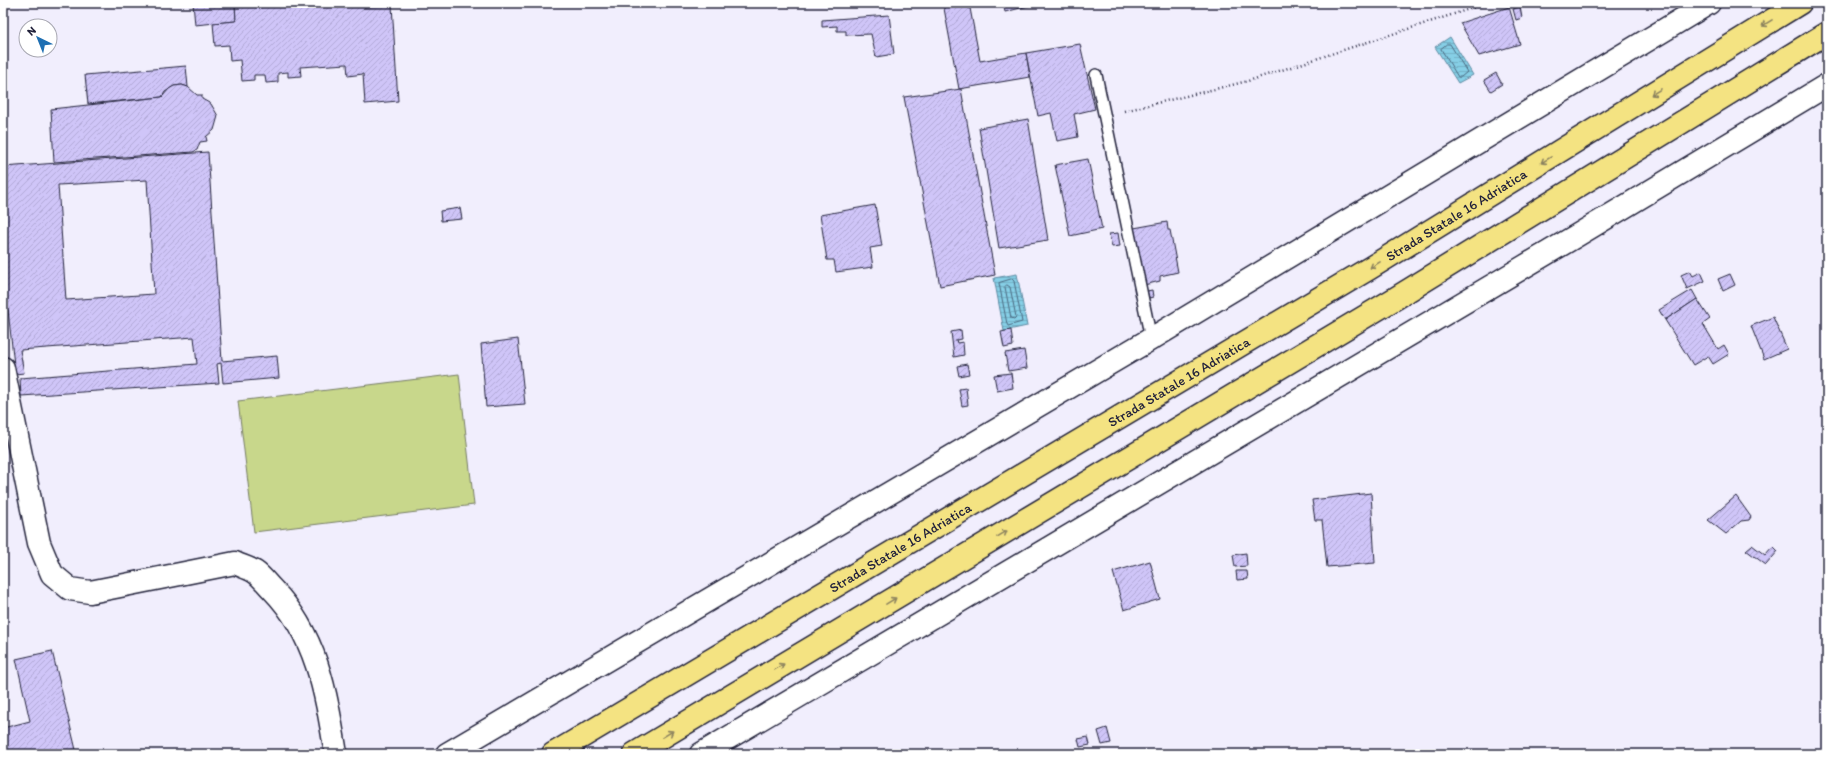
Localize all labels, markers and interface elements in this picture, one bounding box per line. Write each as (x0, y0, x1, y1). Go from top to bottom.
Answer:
north arrow (18, 18, 58, 58)
one-way arrow (1761, 20, 1773, 28)
text: N (24, 24, 39, 38)
one-way arrow (1650, 88, 1662, 96)
one-way arrow (1541, 156, 1552, 164)
street label: Strada Statale 16 Adriatica (1383, 165, 1531, 265)
one-way arrow (1369, 261, 1381, 269)
street label: Strada Statale 16 Adriatica (1105, 333, 1254, 431)
street label: Strada Statale 16 Adriatica (826, 499, 975, 597)
one-way arrow (996, 529, 1008, 537)
one-way arrow (885, 596, 897, 604)
one-way arrow (773, 663, 785, 671)
one-way arrow (662, 730, 673, 738)

